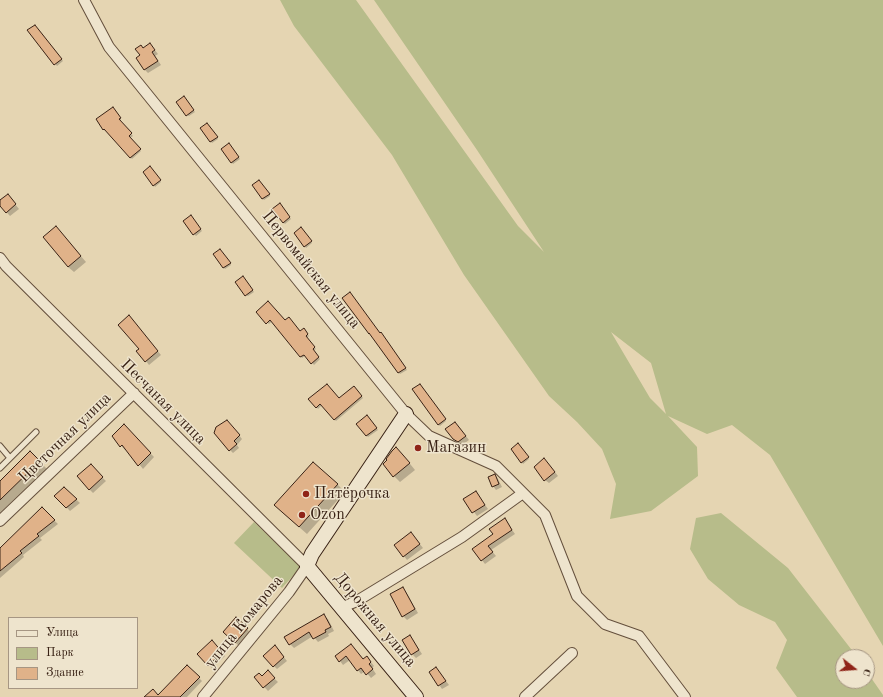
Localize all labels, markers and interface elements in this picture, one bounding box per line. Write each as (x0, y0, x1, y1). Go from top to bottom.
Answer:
street label: Первомайская улица (258, 207, 364, 333)
street label: Песчаная улица (116, 355, 210, 449)
street label: Цветочная улица (15, 389, 115, 487)
place label: Магазин (426, 438, 486, 458)
marker: Магазин (413, 443, 423, 453)
place label: Пятёрочка (314, 484, 390, 504)
marker: Пятёрочка (301, 489, 311, 499)
place label: Ozon (310, 505, 345, 525)
marker: Ozon (297, 510, 307, 520)
street label: Дорожная улица (330, 569, 420, 671)
street label: улица Комарова (201, 572, 287, 672)
legend (8, 617, 138, 689)
text: Улица (46, 627, 79, 639)
text: Парк (46, 647, 74, 659)
north arrow (835, 649, 875, 689)
text: Здание (46, 667, 84, 679)
text: С (860, 667, 872, 677)

